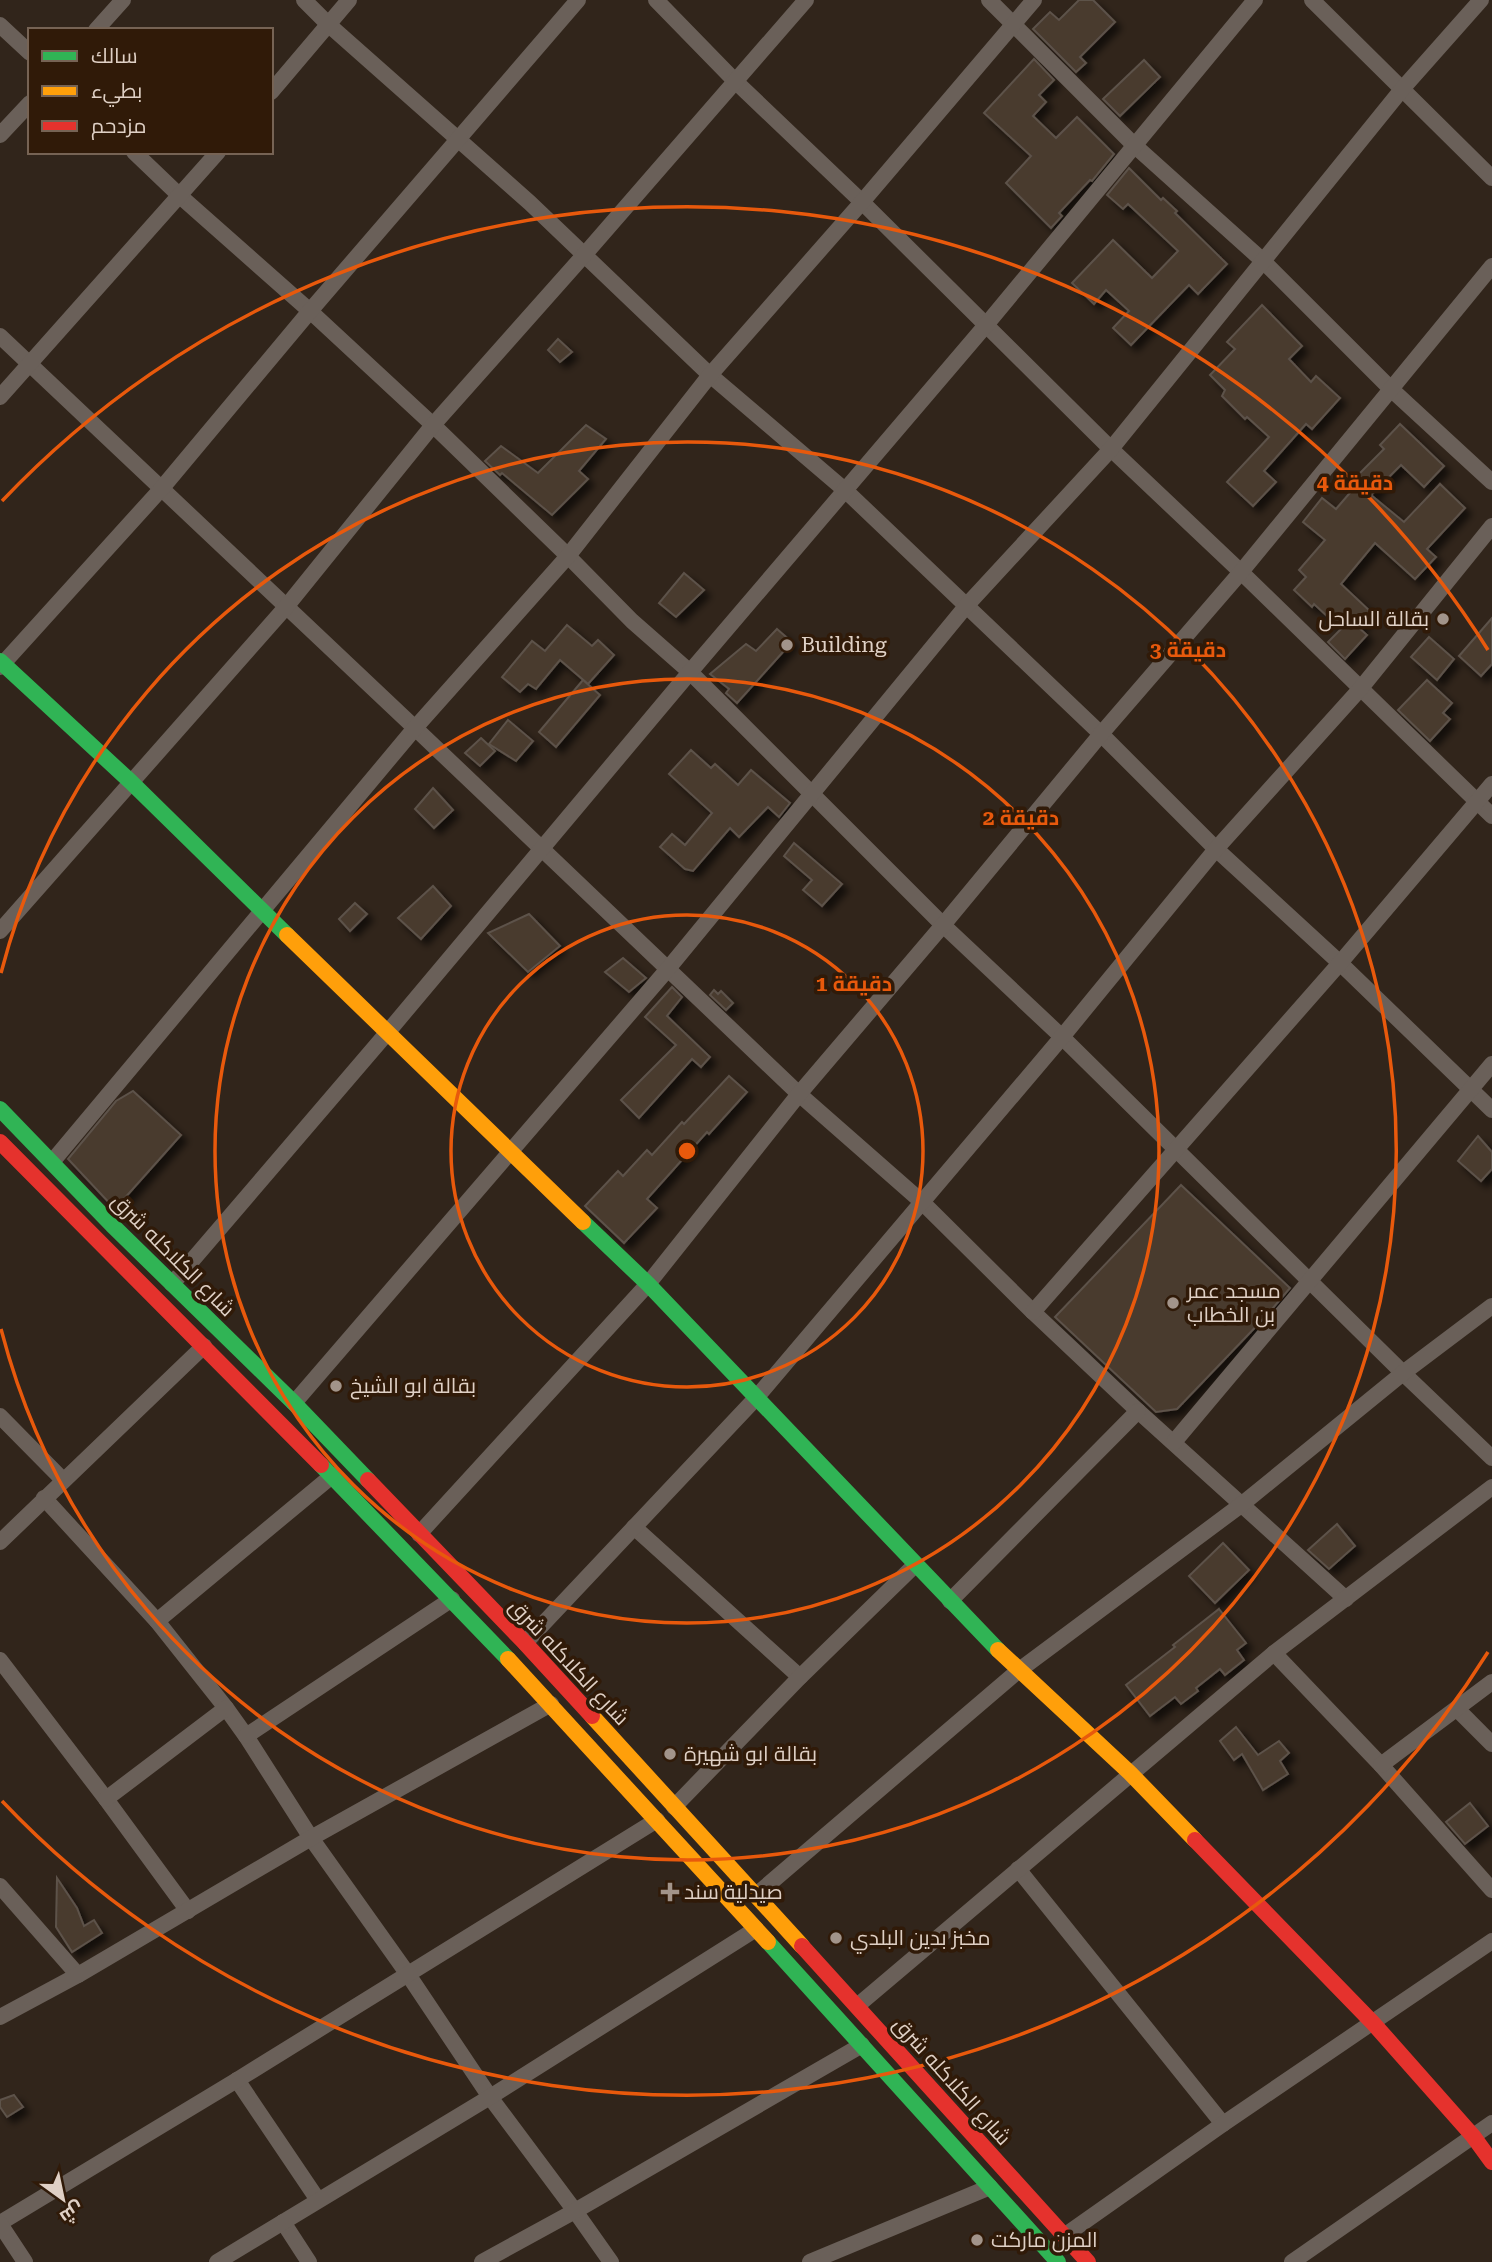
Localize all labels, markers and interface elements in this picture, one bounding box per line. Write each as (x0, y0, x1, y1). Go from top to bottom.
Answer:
legend (28, 28, 273, 154)
text: سالك (91, 44, 138, 68)
text: بطيء (91, 79, 142, 107)
text: مزدحم (91, 114, 146, 140)
text: 4 دقيقة (1317, 471, 1393, 495)
place label: بقالة الساحل (1319, 607, 1429, 632)
marker: بقالة الساحل (1435, 611, 1451, 627)
place label: Building (801, 633, 887, 657)
marker: Building (779, 637, 795, 653)
text: 3 دقيقة (1150, 638, 1226, 662)
text: 2 دقيقة (983, 806, 1059, 830)
text: 1 دقيقة (816, 972, 892, 996)
centre of rings (675, 1139, 699, 1163)
street label: شارع الكلاكله شرق (105, 1189, 239, 1323)
place label: مسجد عمر بن الخطاب (1186, 1279, 1281, 1328)
marker: مسجد عمر بن الخطاب (1165, 1295, 1181, 1311)
place label: بقالة ابو الشيخ (350, 1374, 476, 1400)
marker: بقالة ابو الشيخ (328, 1378, 344, 1394)
street label: شارع الكلاكله شرق (503, 1594, 634, 1731)
place label: بقالة ابو شهيرة (684, 1742, 817, 1767)
marker: بقالة ابو شهيرة (662, 1746, 678, 1762)
place label: صيدلية سند (684, 1880, 783, 1904)
marker: صيدلية سند (662, 1884, 678, 1900)
place label: مخبز بدين البلدي (850, 1926, 990, 1954)
marker: مخبز بدين البلدي (828, 1930, 844, 1946)
street label: شارع الكلاكله شرق (887, 2012, 1016, 2151)
north arrow (28, 2164, 98, 2234)
text: ش (55, 2197, 88, 2229)
place label: المزن ماركت (991, 2228, 1098, 2253)
marker: المزن ماركت (969, 2232, 985, 2248)

